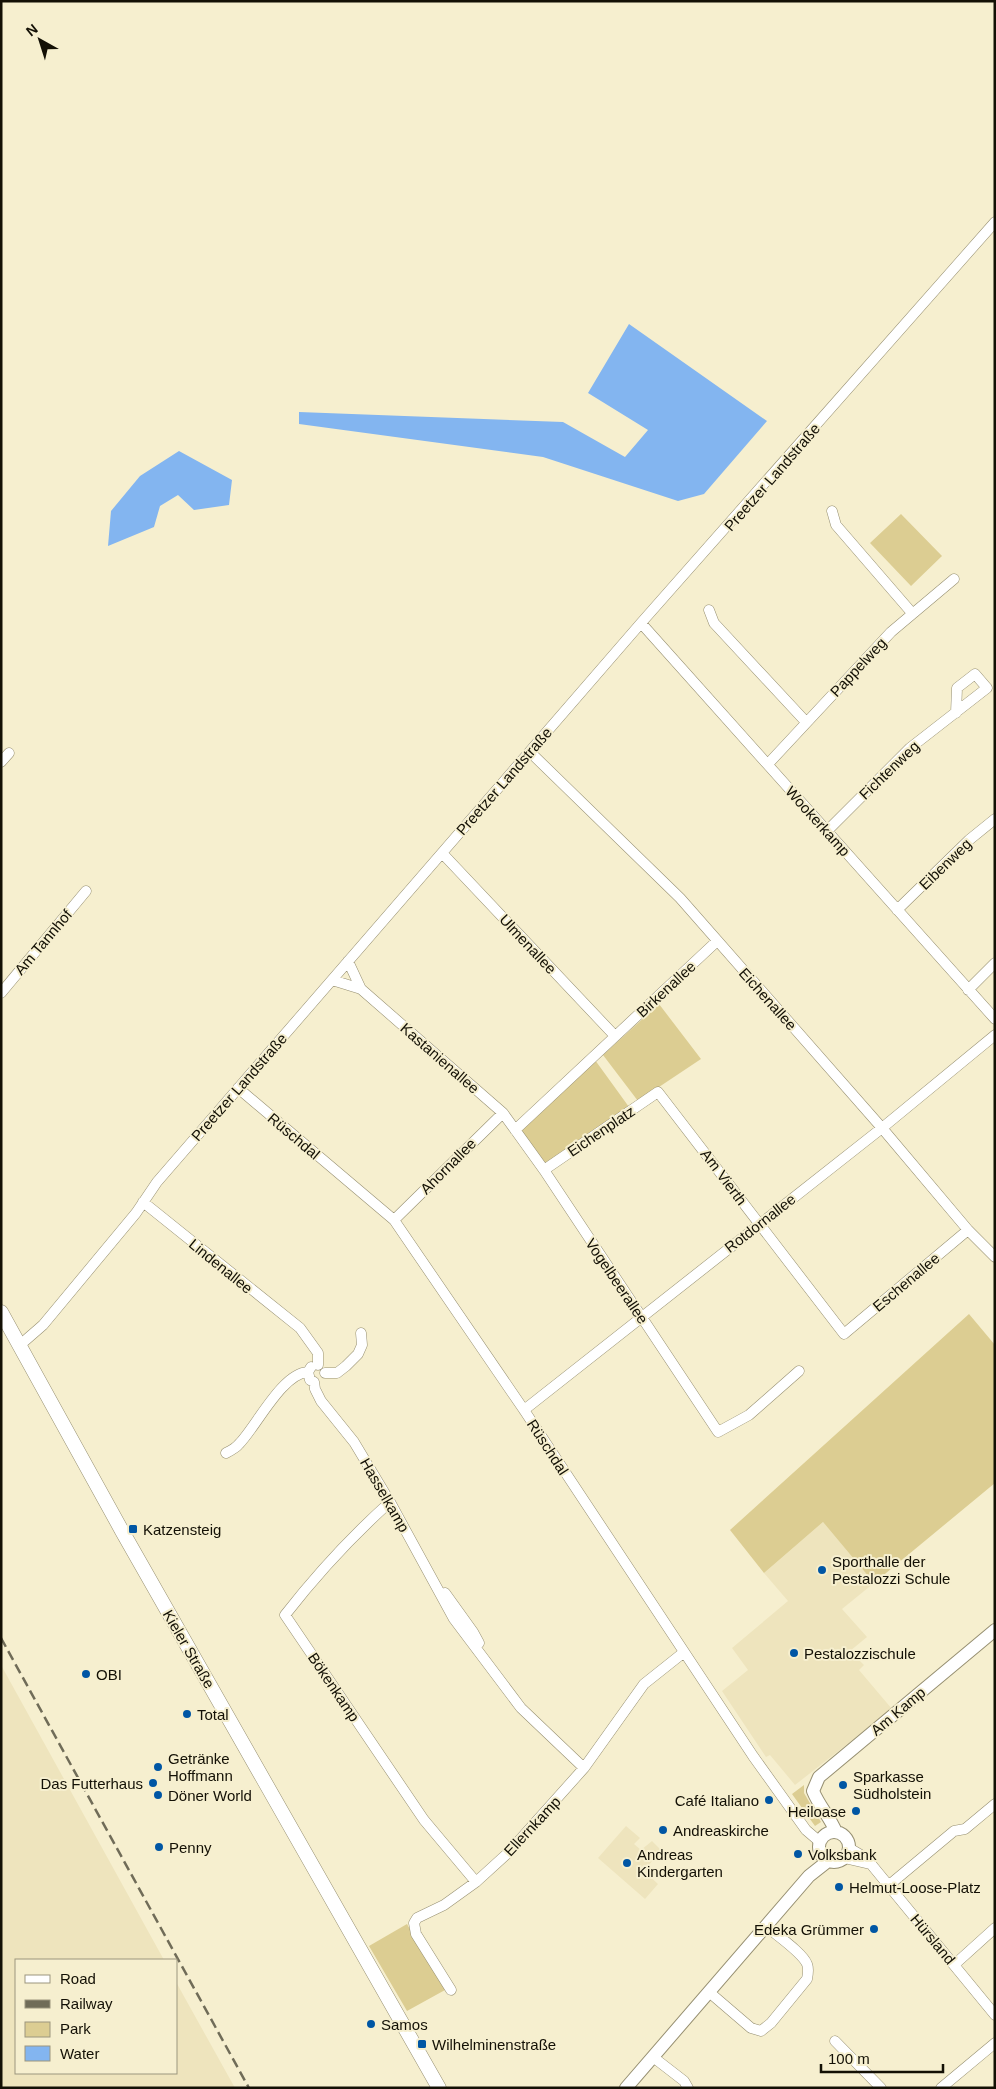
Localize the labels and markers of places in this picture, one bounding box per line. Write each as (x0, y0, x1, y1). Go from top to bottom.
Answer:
place label: Katzensteig (143, 1521, 221, 1538)
marker: Katzensteig (127, 1523, 139, 1535)
place label: Sporthalle der Pestalozzi Schule (832, 1553, 950, 1587)
marker: Sporthalle der Pestalozzi Schule (816, 1564, 828, 1576)
place label: Pestalozzischule (804, 1645, 916, 1662)
marker: Pestalozzischule (788, 1647, 800, 1659)
place label: OBI (96, 1666, 122, 1683)
marker: OBI (80, 1668, 92, 1680)
place label: Total (197, 1706, 229, 1723)
marker: Total (181, 1708, 193, 1720)
place label: Getränke Hoffmann (168, 1750, 233, 1784)
marker: Getränke Hoffmann (152, 1761, 164, 1773)
place label: Sparkasse Südholstein (853, 1768, 931, 1802)
place label: Das Futterhaus (40, 1775, 143, 1792)
marker: Das Futterhaus (147, 1777, 159, 1789)
marker: Sparkasse Südholstein (837, 1779, 849, 1791)
place label: Döner World (168, 1787, 252, 1804)
marker: Döner World (152, 1789, 164, 1801)
place label: Café Italiano (675, 1792, 759, 1809)
marker: Café Italiano (763, 1794, 775, 1806)
place label: Heiloase (788, 1803, 846, 1820)
marker: Heiloase (850, 1805, 862, 1817)
place label: Andreaskirche (673, 1822, 769, 1839)
marker: Andreaskirche (657, 1824, 669, 1836)
place label: Penny (169, 1839, 212, 1856)
marker: Penny (153, 1841, 165, 1853)
place label: Andreas Kindergarten (637, 1846, 723, 1880)
place label: Volksbank (808, 1846, 877, 1863)
marker: Volksbank (792, 1848, 804, 1860)
marker: Andreas Kindergarten (621, 1857, 633, 1869)
place label: Helmut-Loose-Platz (849, 1879, 981, 1896)
marker: Helmut-Loose-Platz (833, 1881, 845, 1893)
place label: Edeka Grümmer (754, 1921, 864, 1938)
marker: Edeka Grümmer (868, 1923, 880, 1935)
place label: Samos (381, 2016, 428, 2033)
marker: Samos (365, 2018, 377, 2030)
place label: Wilhelminenstraße (432, 2036, 556, 2053)
marker: Wilhelminenstraße (416, 2038, 428, 2050)

